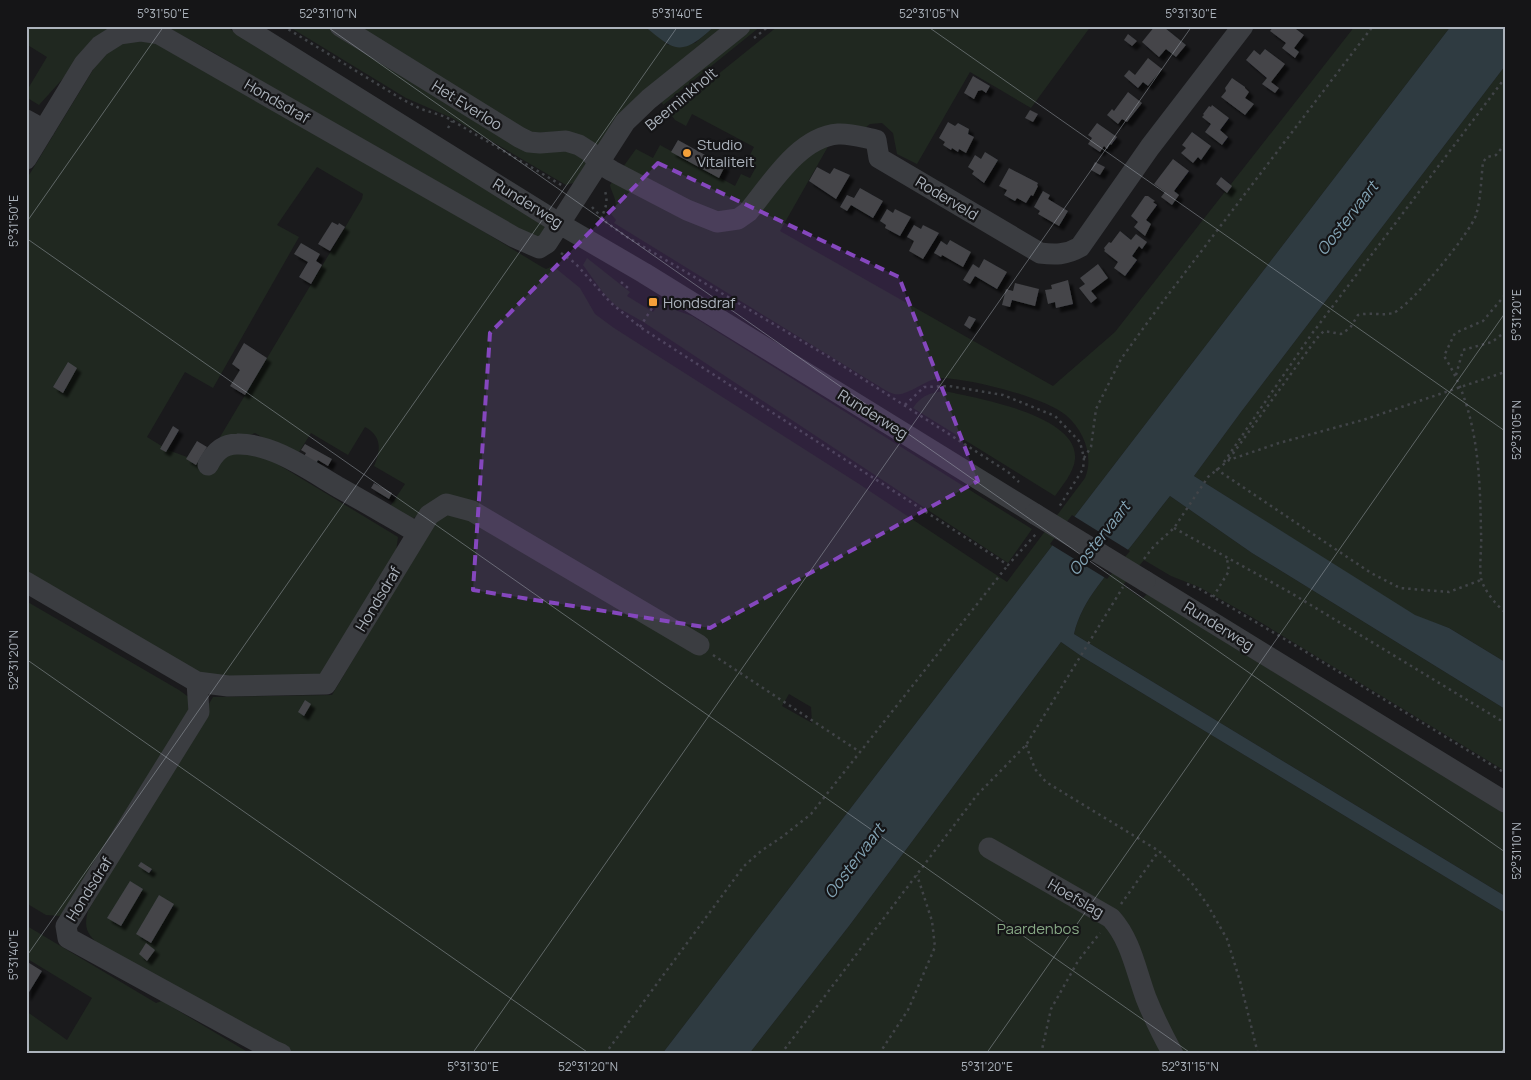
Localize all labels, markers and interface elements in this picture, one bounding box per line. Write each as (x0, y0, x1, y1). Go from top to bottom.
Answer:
text: 5°31'50"E (137, 5, 189, 22)
text: 52°31'10"N (299, 5, 357, 22)
text: 5°31'40"E (652, 5, 703, 22)
text: 52°31'05"N (899, 5, 959, 22)
text: 5°31'30"E (1165, 5, 1217, 22)
street label: Beerninkholt (640, 63, 722, 135)
street label: Hondsdraf (240, 74, 314, 129)
street label: Het Everloo (428, 75, 506, 135)
place label: Studio Vitaliteit (697, 134, 755, 172)
marker: Studio Vitaliteit (681, 147, 693, 159)
street label: Roderveld (912, 171, 982, 225)
street label: Runderweg (489, 173, 567, 233)
water label: Oostervaart (1311, 175, 1384, 260)
text: 5°31'50"E (5, 195, 22, 247)
text: 5°31'20"E (1508, 289, 1525, 341)
place label: Hondsdraf (663, 292, 736, 313)
marker: Hondsdraf (647, 296, 659, 308)
street label: Runderweg (834, 384, 912, 444)
text: 52°31'05"N (1508, 400, 1525, 460)
water label: Oostervaart (1063, 495, 1136, 580)
street label: Hondsdraf (350, 562, 406, 635)
street label: Runderweg (1180, 596, 1258, 656)
text: 52°31'20"N (5, 630, 22, 690)
water label: Oostervaart (819, 818, 890, 903)
text: 52°31'10"N (1508, 822, 1525, 880)
street label: Hondsdraf (61, 852, 117, 925)
street label: Hoefslag (1044, 873, 1108, 923)
park label: Paardenbos (997, 918, 1079, 939)
text: 5°31'40"E (5, 929, 22, 980)
text: 5°31'30"E (447, 1058, 499, 1075)
text: 52°31'20"N (558, 1058, 618, 1075)
text: 5°31'20"E (961, 1058, 1013, 1075)
text: 52°31'15"N (1161, 1058, 1219, 1075)

